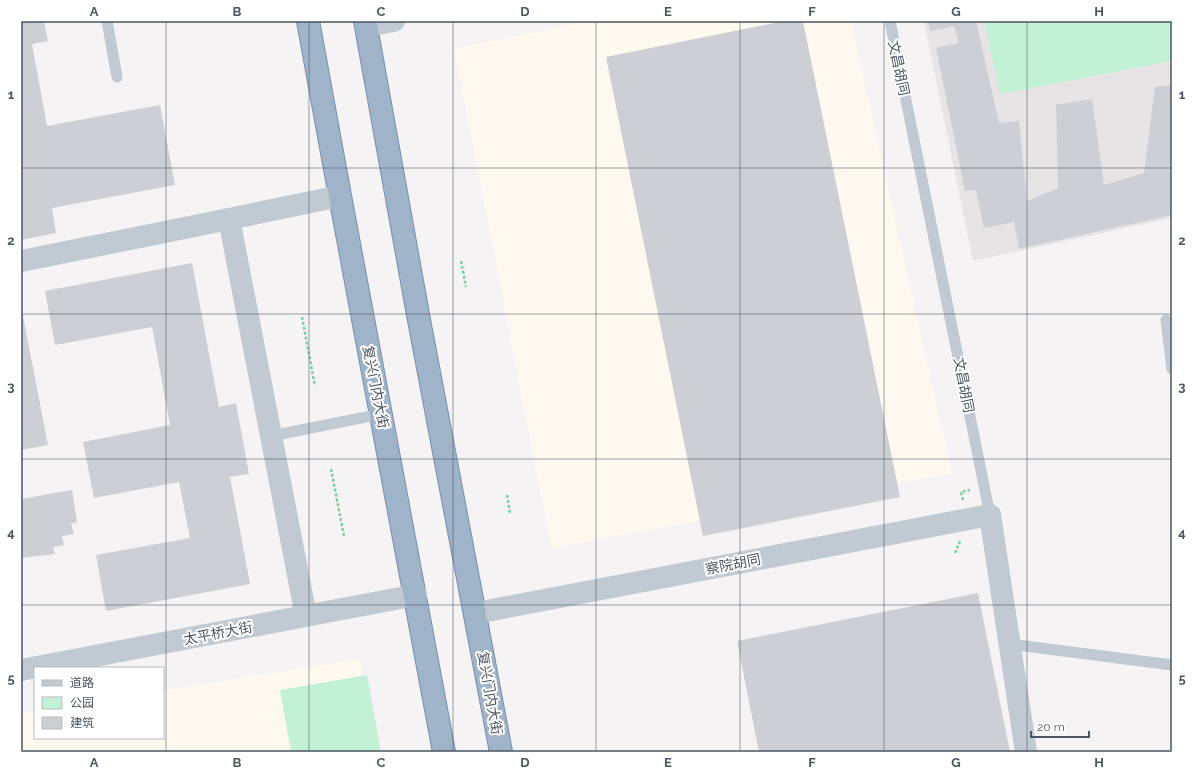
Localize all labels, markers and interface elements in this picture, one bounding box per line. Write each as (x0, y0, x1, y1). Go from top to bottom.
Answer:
text: A (90, 4, 99, 19)
text: B (233, 4, 242, 19)
text: C (377, 4, 386, 19)
text: D (520, 4, 530, 19)
text: E (664, 4, 672, 19)
text: F (808, 4, 816, 19)
text: G (951, 4, 961, 19)
text: H (1094, 4, 1104, 19)
street label: 文昌胡同 (885, 39, 913, 97)
text: 1 (8, 87, 15, 102)
text: 1 (1179, 87, 1186, 102)
text: 2 (7, 233, 15, 248)
text: 2 (1178, 233, 1186, 248)
street label: 复兴门内大街 (360, 344, 392, 430)
street label: 文昌胡同 (951, 356, 977, 414)
text: 3 (7, 379, 15, 394)
text: 3 (1178, 379, 1186, 394)
text: 4 (7, 525, 15, 540)
text: 4 (1178, 525, 1186, 540)
street label: 察院胡同 (704, 551, 762, 577)
street label: 太平桥大街 (182, 618, 254, 648)
street label: 复兴门内大街 (475, 650, 505, 736)
legend (34, 667, 164, 739)
text: 5 (7, 671, 15, 686)
text: 5 (1178, 671, 1186, 686)
text: 道路 (70, 676, 94, 690)
text: 公园 (70, 696, 94, 710)
scale bar (1031, 713, 1089, 739)
text: 建筑 (70, 716, 94, 730)
text: 20 m (1037, 720, 1065, 734)
text: A (90, 755, 99, 770)
text: B (233, 755, 242, 770)
text: C (377, 755, 386, 770)
text: D (520, 755, 530, 770)
text: E (664, 755, 672, 770)
text: F (808, 755, 816, 770)
text: G (951, 755, 961, 770)
text: H (1094, 755, 1104, 770)

